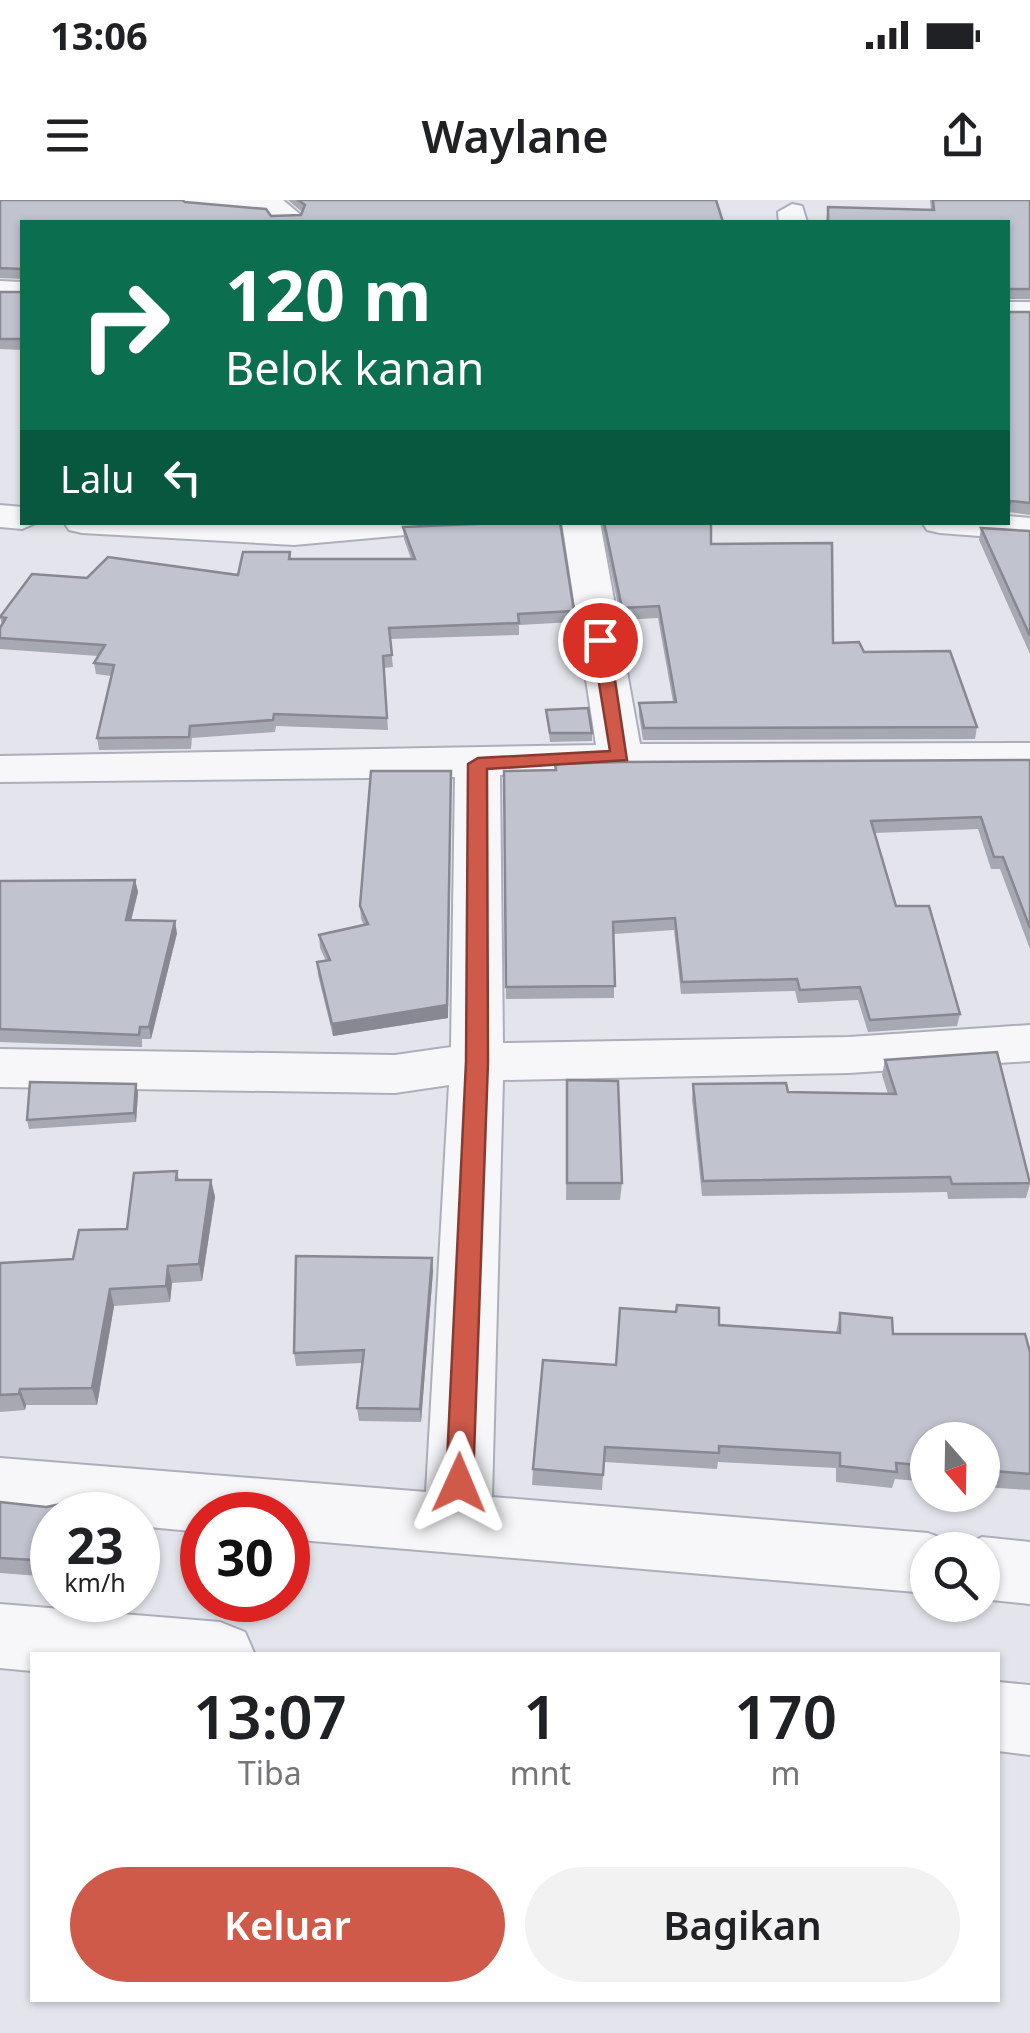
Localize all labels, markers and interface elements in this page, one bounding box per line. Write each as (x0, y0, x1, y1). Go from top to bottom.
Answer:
text: 13:06 (50, 9, 148, 61)
text: Waylane (421, 105, 609, 166)
icon: menu (40, 108, 95, 163)
icon: share (935, 108, 990, 163)
text: 120 m (225, 246, 432, 342)
icon: right (60, 260, 190, 390)
text: Belok kanan (225, 337, 484, 398)
icon: left (155, 450, 210, 505)
text: Lalu (60, 452, 135, 504)
pin (558, 598, 643, 683)
icon: arrive (573, 613, 628, 668)
north arrow (910, 1422, 1000, 1512)
map controls (910, 1422, 1000, 1622)
position arrow (407, 1431, 511, 1535)
speed limit sign: 30 (180, 1492, 310, 1622)
text: 23 (66, 1511, 124, 1579)
button: search (910, 1532, 1000, 1622)
text: km/h (64, 1565, 126, 1599)
text: 13:07 (193, 1675, 347, 1757)
text: 1 (523, 1675, 558, 1757)
text: 170 (734, 1675, 837, 1757)
text: Tiba (238, 1751, 302, 1794)
text: mnt (510, 1751, 571, 1794)
text: m (771, 1751, 800, 1794)
button: Keluar (70, 1867, 505, 1982)
button: Bagikan (525, 1867, 960, 1982)

